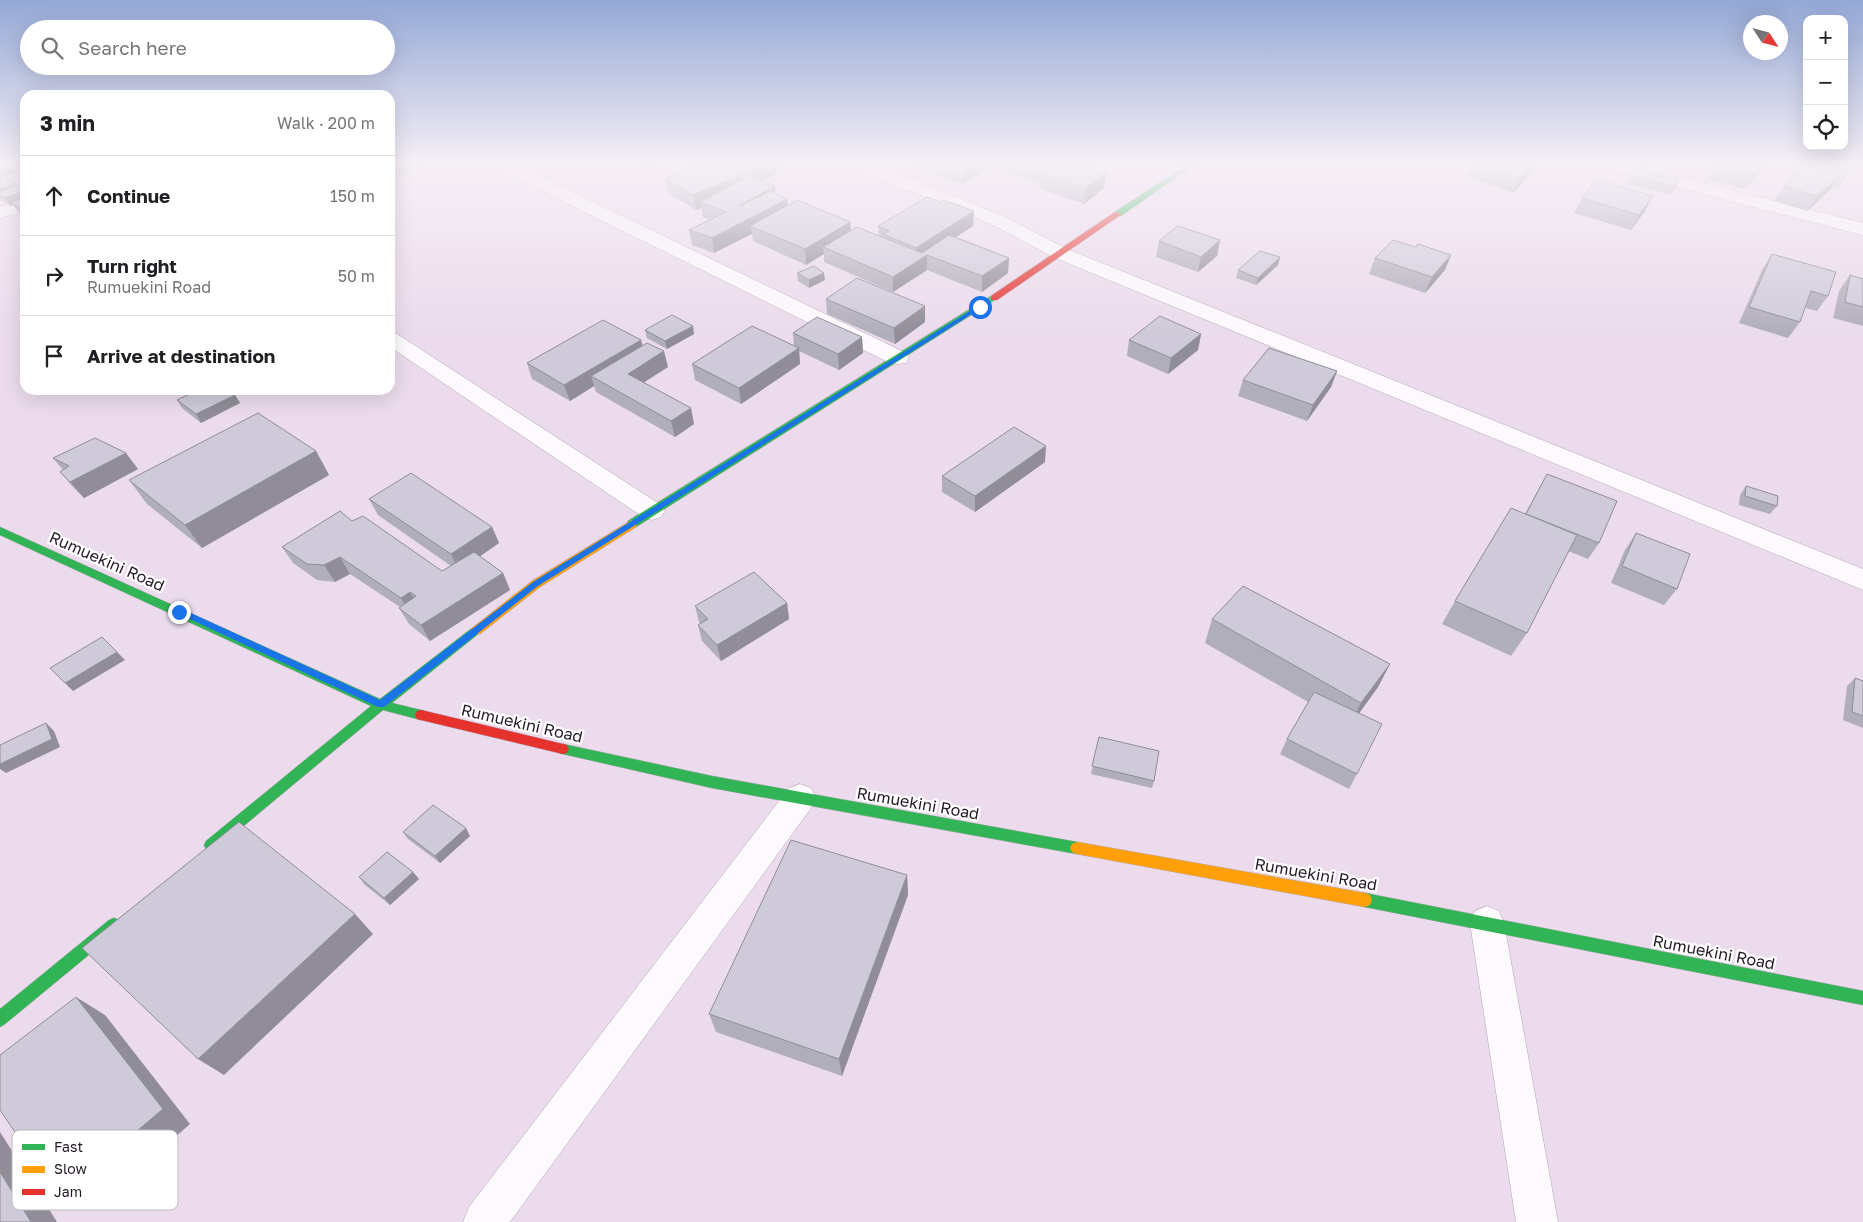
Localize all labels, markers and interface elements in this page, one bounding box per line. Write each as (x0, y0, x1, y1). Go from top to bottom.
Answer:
north arrow (1743, 15, 1788, 60)
map controls (1803, 15, 1848, 150)
button: + (1803, 15, 1848, 60)
search box (20, 20, 395, 75)
icon: search (38, 34, 66, 62)
text: Search here (78, 36, 187, 59)
button: − (1803, 60, 1848, 105)
button: locate (1803, 105, 1848, 150)
text: 3 min (40, 110, 95, 136)
text: Walk · 200 m (277, 113, 375, 133)
icon: ahead (40, 182, 68, 210)
text: Continue (87, 184, 170, 207)
text: 150 m (330, 186, 375, 206)
text: Turn right (87, 254, 177, 277)
icon: right (40, 262, 68, 290)
text: 50 m (338, 266, 375, 286)
text: Rumuekini Road (87, 277, 211, 297)
route start (969, 296, 992, 319)
icon: arrive (40, 342, 68, 370)
text: Arrive at destination (87, 344, 275, 367)
street label: Rumuekini Road (46, 527, 168, 595)
route end (168, 601, 191, 624)
street label: Rumuekini Road (459, 699, 585, 747)
street label: Rumuekini Road (855, 782, 981, 824)
street label: Rumuekini Road (1253, 853, 1379, 895)
street label: Rumuekini Road (1651, 930, 1777, 974)
legend (12, 1130, 178, 1210)
text: Fast (54, 1138, 83, 1155)
text: Slow (54, 1160, 87, 1177)
text: Jam (54, 1183, 82, 1200)

